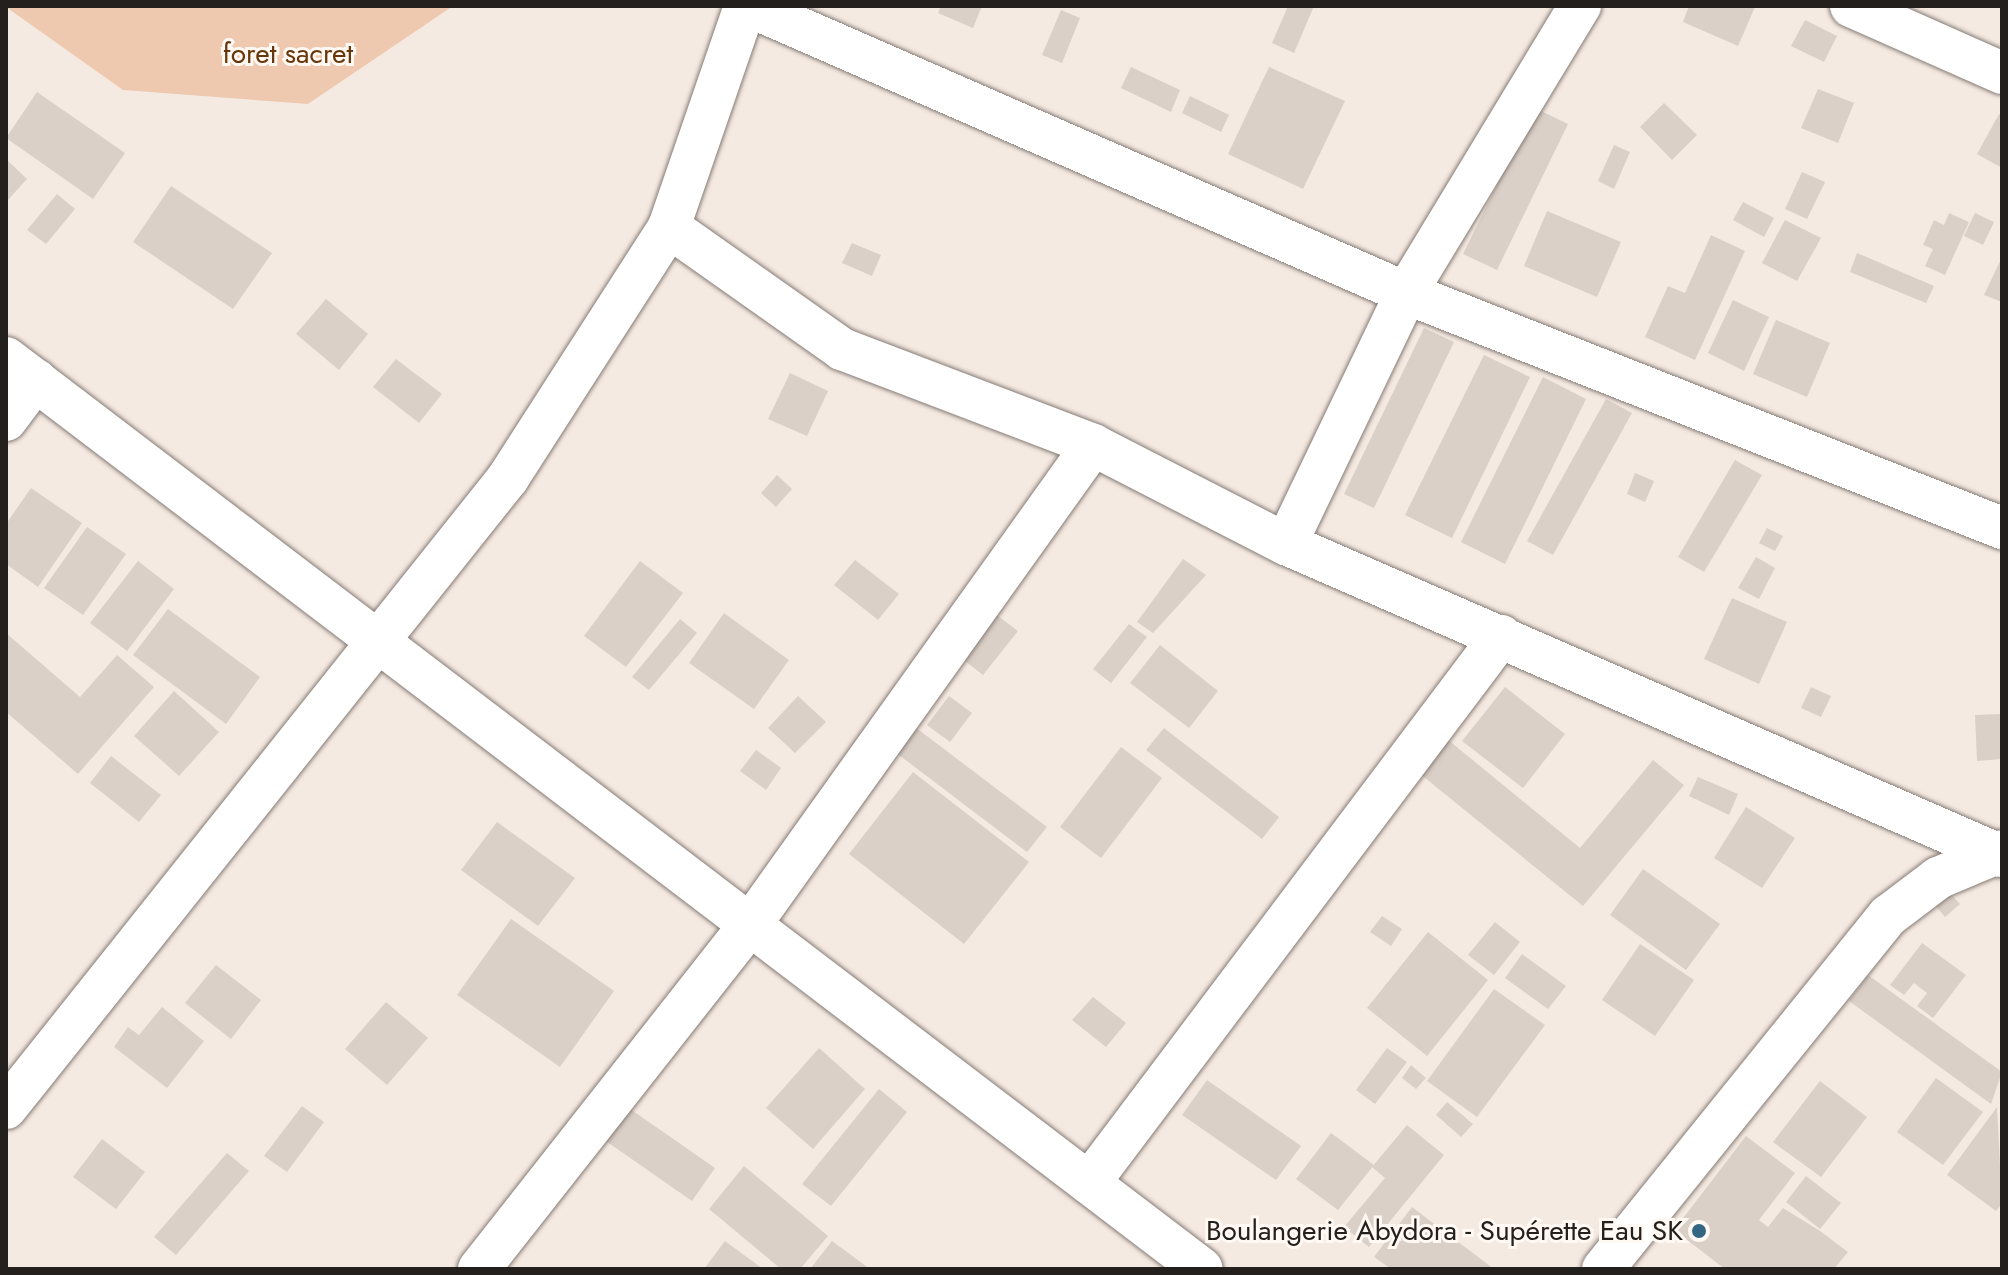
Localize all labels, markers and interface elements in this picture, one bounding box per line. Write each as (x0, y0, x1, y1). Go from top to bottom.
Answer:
park label: foret sacret (223, 37, 353, 71)
place label: Boulangerie Abydora - Supérette Eau SK (1206, 1214, 1683, 1248)
marker: Boulangerie Abydora - Supérette Eau SK (1690, 1222, 1708, 1240)

